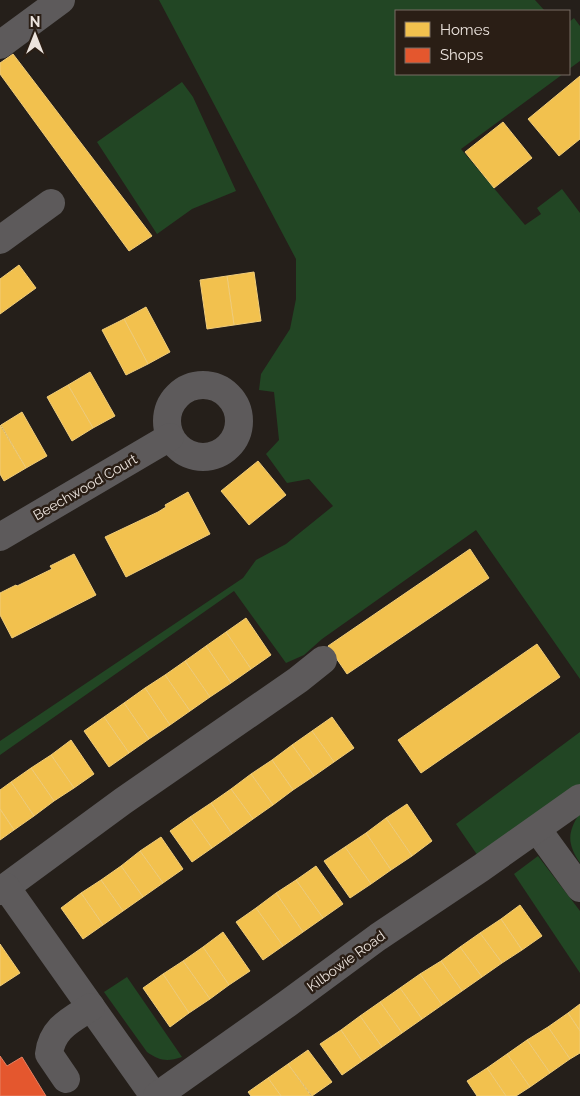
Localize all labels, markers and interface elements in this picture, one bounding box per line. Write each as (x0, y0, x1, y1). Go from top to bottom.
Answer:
north arrow (10, 10, 60, 60)
legend (395, 10, 570, 75)
text: N (30, 14, 40, 30)
text: Homes (440, 21, 490, 39)
text: Shops (440, 46, 483, 64)
street label: Beechwood Court (30, 451, 140, 523)
street label: Kilbowie Road (304, 927, 388, 995)

